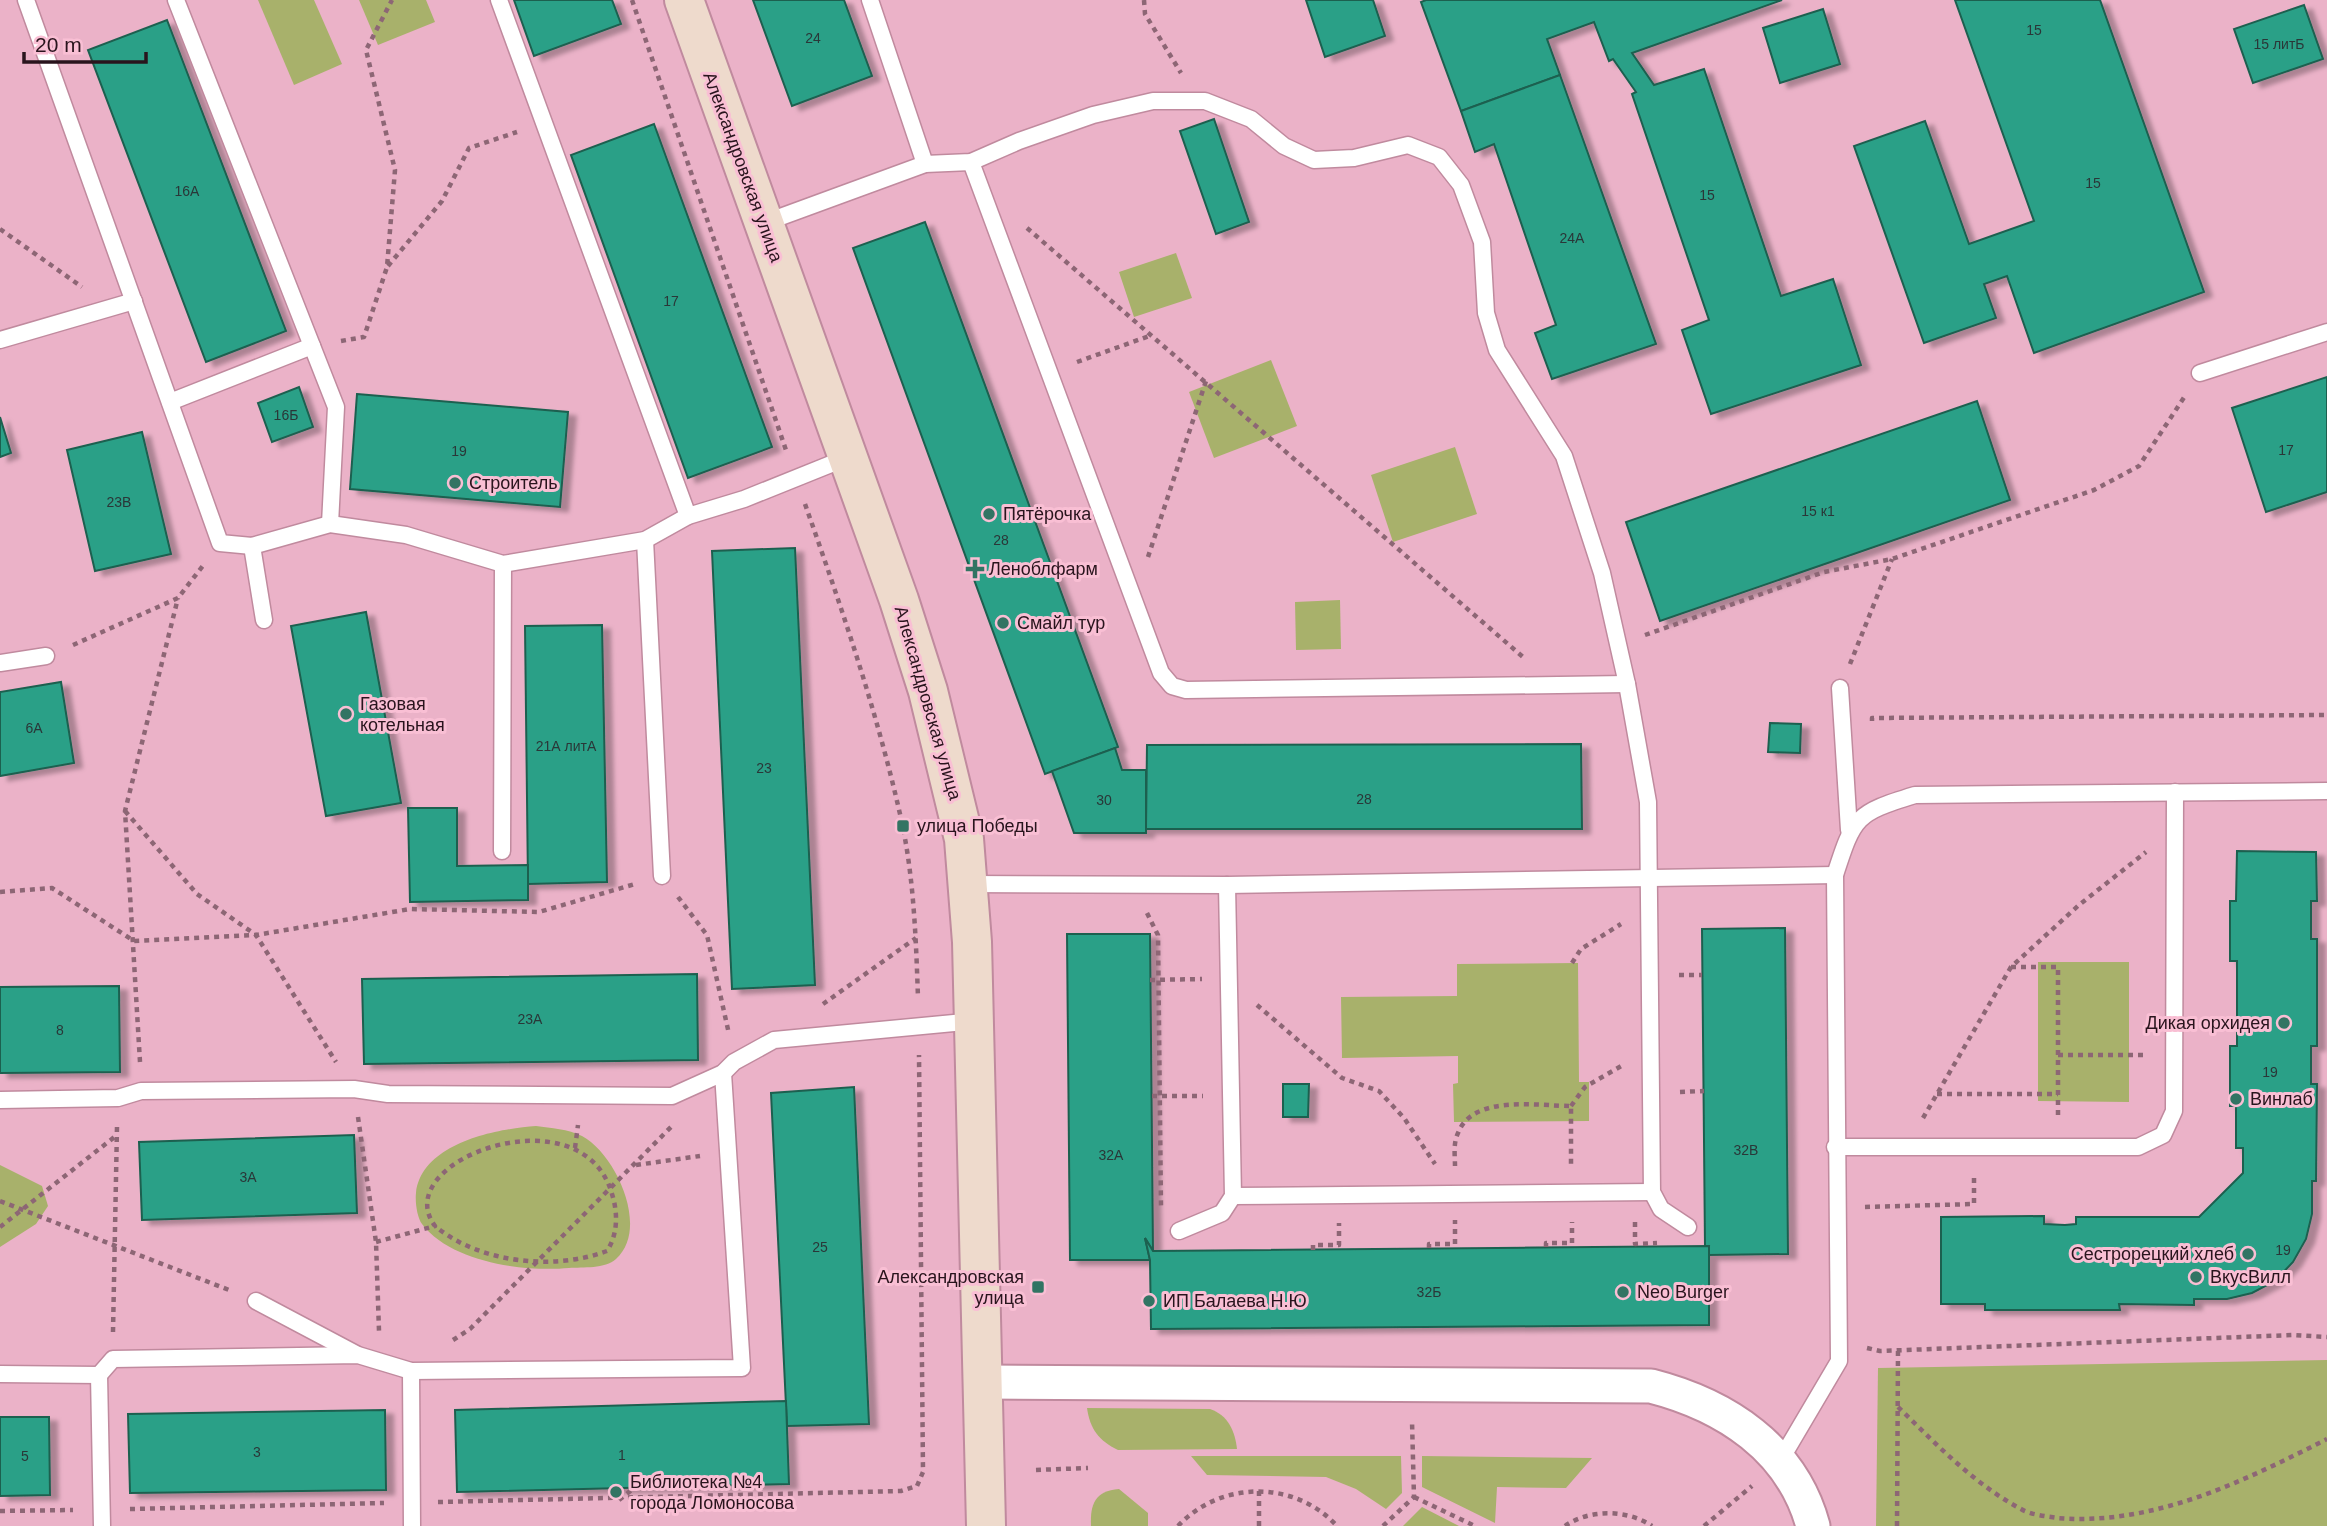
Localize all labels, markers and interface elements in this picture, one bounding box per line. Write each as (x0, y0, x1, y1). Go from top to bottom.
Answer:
scale bar (24, 21, 147, 65)
house number: 15 (2026, 22, 2042, 38)
house number: 24 (805, 30, 821, 46)
text: 20 m (35, 33, 82, 56)
house number: 15 литБ (2253, 36, 2305, 52)
street label: Александровская улица (699, 69, 787, 266)
house number: 15 (2085, 175, 2101, 191)
house number: 16А (175, 183, 200, 199)
house number: 15 (1699, 187, 1715, 203)
house number: 24А (1560, 230, 1585, 246)
house number: 17 (663, 293, 679, 309)
house number: 16Б (274, 407, 298, 423)
house number: 17 (2278, 442, 2294, 458)
house number: 19 (451, 443, 467, 459)
place label: Строитель (469, 473, 558, 493)
marker: Строитель (447, 475, 463, 491)
house number: 23В (107, 494, 131, 510)
house number: 15 к1 (1801, 503, 1835, 519)
place label: Пятёрочка (1003, 504, 1092, 524)
marker: Пятёрочка (981, 506, 997, 522)
house number: 28 (993, 532, 1009, 548)
place label: Леноблфарм (989, 559, 1098, 579)
marker: Леноблфарм (967, 561, 983, 577)
street label: Александровская улица (891, 604, 966, 803)
place label: Смайл тур (1017, 613, 1105, 633)
marker: Смайл тур (995, 615, 1011, 631)
place label: Газовая котельная (360, 694, 445, 735)
marker: Газовая котельная (338, 706, 354, 722)
house number: 6А (25, 720, 43, 736)
house number: 21А литА (536, 738, 597, 754)
house number: 23 (756, 760, 772, 776)
house number: 28 (1356, 791, 1372, 807)
house number: 30 (1096, 792, 1112, 808)
place label: улица Победы (917, 816, 1038, 836)
marker: улица Победы (895, 818, 911, 834)
house number: 23А (518, 1011, 543, 1027)
place label: Дикая орхидея (2146, 1013, 2270, 1033)
marker: Дикая орхидея (2276, 1015, 2292, 1031)
house number: 8 (56, 1022, 64, 1038)
house number: 19 (2262, 1064, 2278, 1080)
place label: Винлаб (2250, 1089, 2313, 1109)
marker: Винлаб (2228, 1091, 2244, 1107)
house number: 32В (1734, 1142, 1758, 1158)
house number: 32А (1099, 1147, 1124, 1163)
house number: 3А (239, 1169, 257, 1185)
house number: 25 (812, 1239, 828, 1255)
house number: 19 (2275, 1242, 2291, 1258)
place label: Сестрорецкий хлеб (2071, 1244, 2234, 1264)
marker: Сестрорецкий хлеб (2240, 1246, 2256, 1262)
place label: Александровская улица (878, 1267, 1025, 1308)
place label: ВкусВилл (2210, 1267, 2291, 1287)
marker: ВкусВилл (2188, 1269, 2204, 1285)
marker: Александровская улица (1030, 1279, 1046, 1295)
place label: Neo Burger (1637, 1282, 1729, 1302)
house number: 32Б (1417, 1284, 1441, 1300)
marker: Neo Burger (1615, 1284, 1631, 1300)
place label: ИП Балаева Н.Ю (1163, 1291, 1307, 1311)
marker: ИП Балаева Н.Ю (1141, 1293, 1157, 1309)
house number: 3 (253, 1444, 261, 1460)
house number: 1 (618, 1447, 626, 1463)
house number: 5 (21, 1448, 29, 1464)
place label: Библиотека №4 города Ломоносова (630, 1472, 795, 1513)
marker: Библиотека №4 города Ломоносова (608, 1484, 624, 1500)

